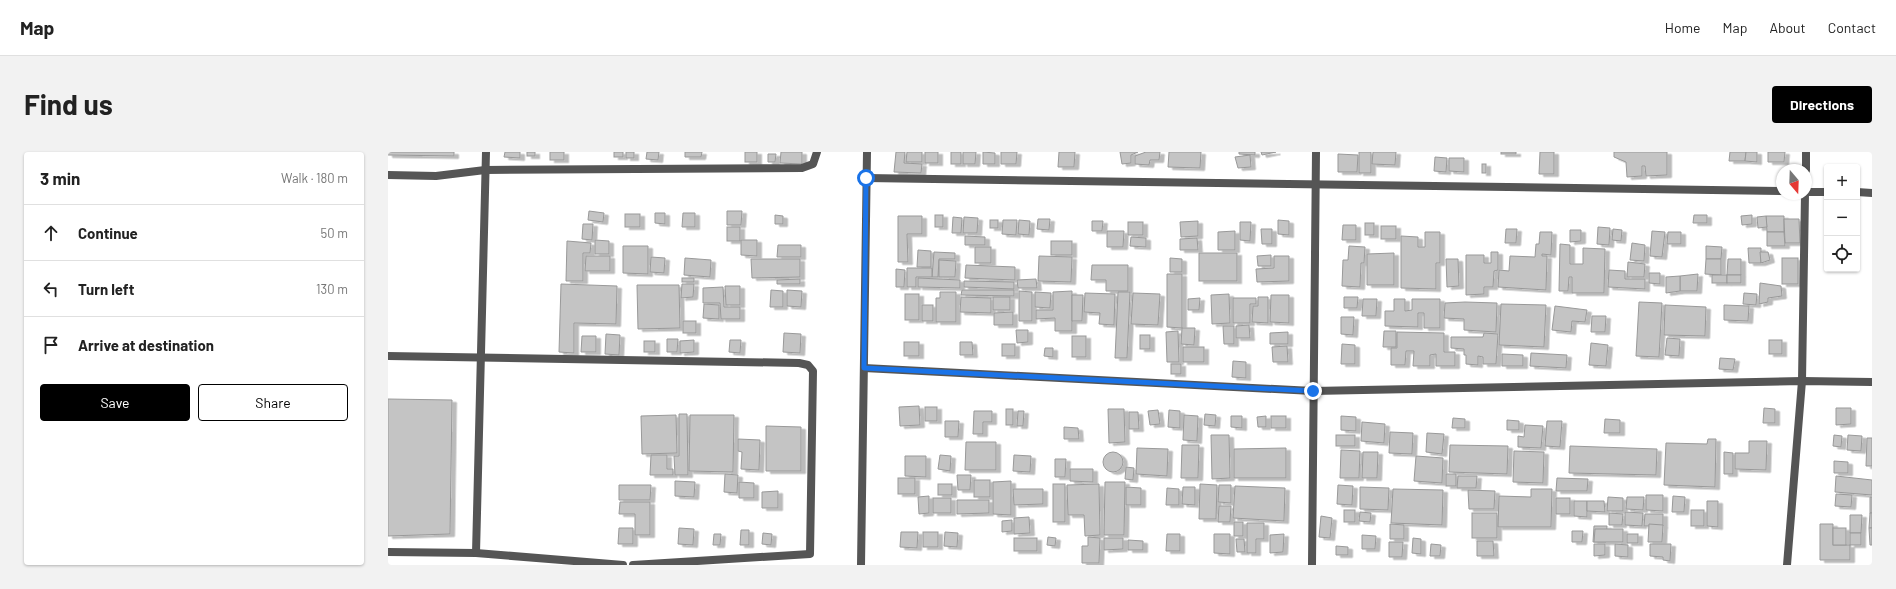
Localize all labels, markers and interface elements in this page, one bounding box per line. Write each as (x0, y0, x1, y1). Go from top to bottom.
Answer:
text: Map (20, 16, 54, 39)
text: Home (1665, 19, 1701, 36)
text: Map (1723, 19, 1747, 36)
text: About (1769, 19, 1806, 36)
text: Contact (1828, 19, 1876, 36)
button: Directions (1772, 86, 1872, 123)
text: Find us (24, 87, 113, 121)
north arrow (1776, 164, 1812, 200)
map controls (1824, 164, 1860, 272)
button: + (1824, 164, 1860, 200)
text: 3 min (40, 168, 80, 188)
route start (857, 169, 875, 187)
text: Walk · 180 m (281, 170, 348, 186)
button: − (1824, 200, 1860, 236)
icon: ahead (40, 222, 62, 244)
text: Continue (78, 224, 138, 242)
text: 50 m (321, 225, 348, 241)
button: locate (1824, 236, 1860, 272)
icon: left (40, 278, 62, 300)
text: Turn left (78, 280, 134, 298)
text: 130 m (316, 281, 348, 297)
icon: arrive (40, 334, 62, 356)
text: Arrive at destination (78, 336, 214, 354)
route end (1304, 382, 1322, 400)
button: Save (40, 384, 190, 421)
button: Share (198, 384, 348, 421)

